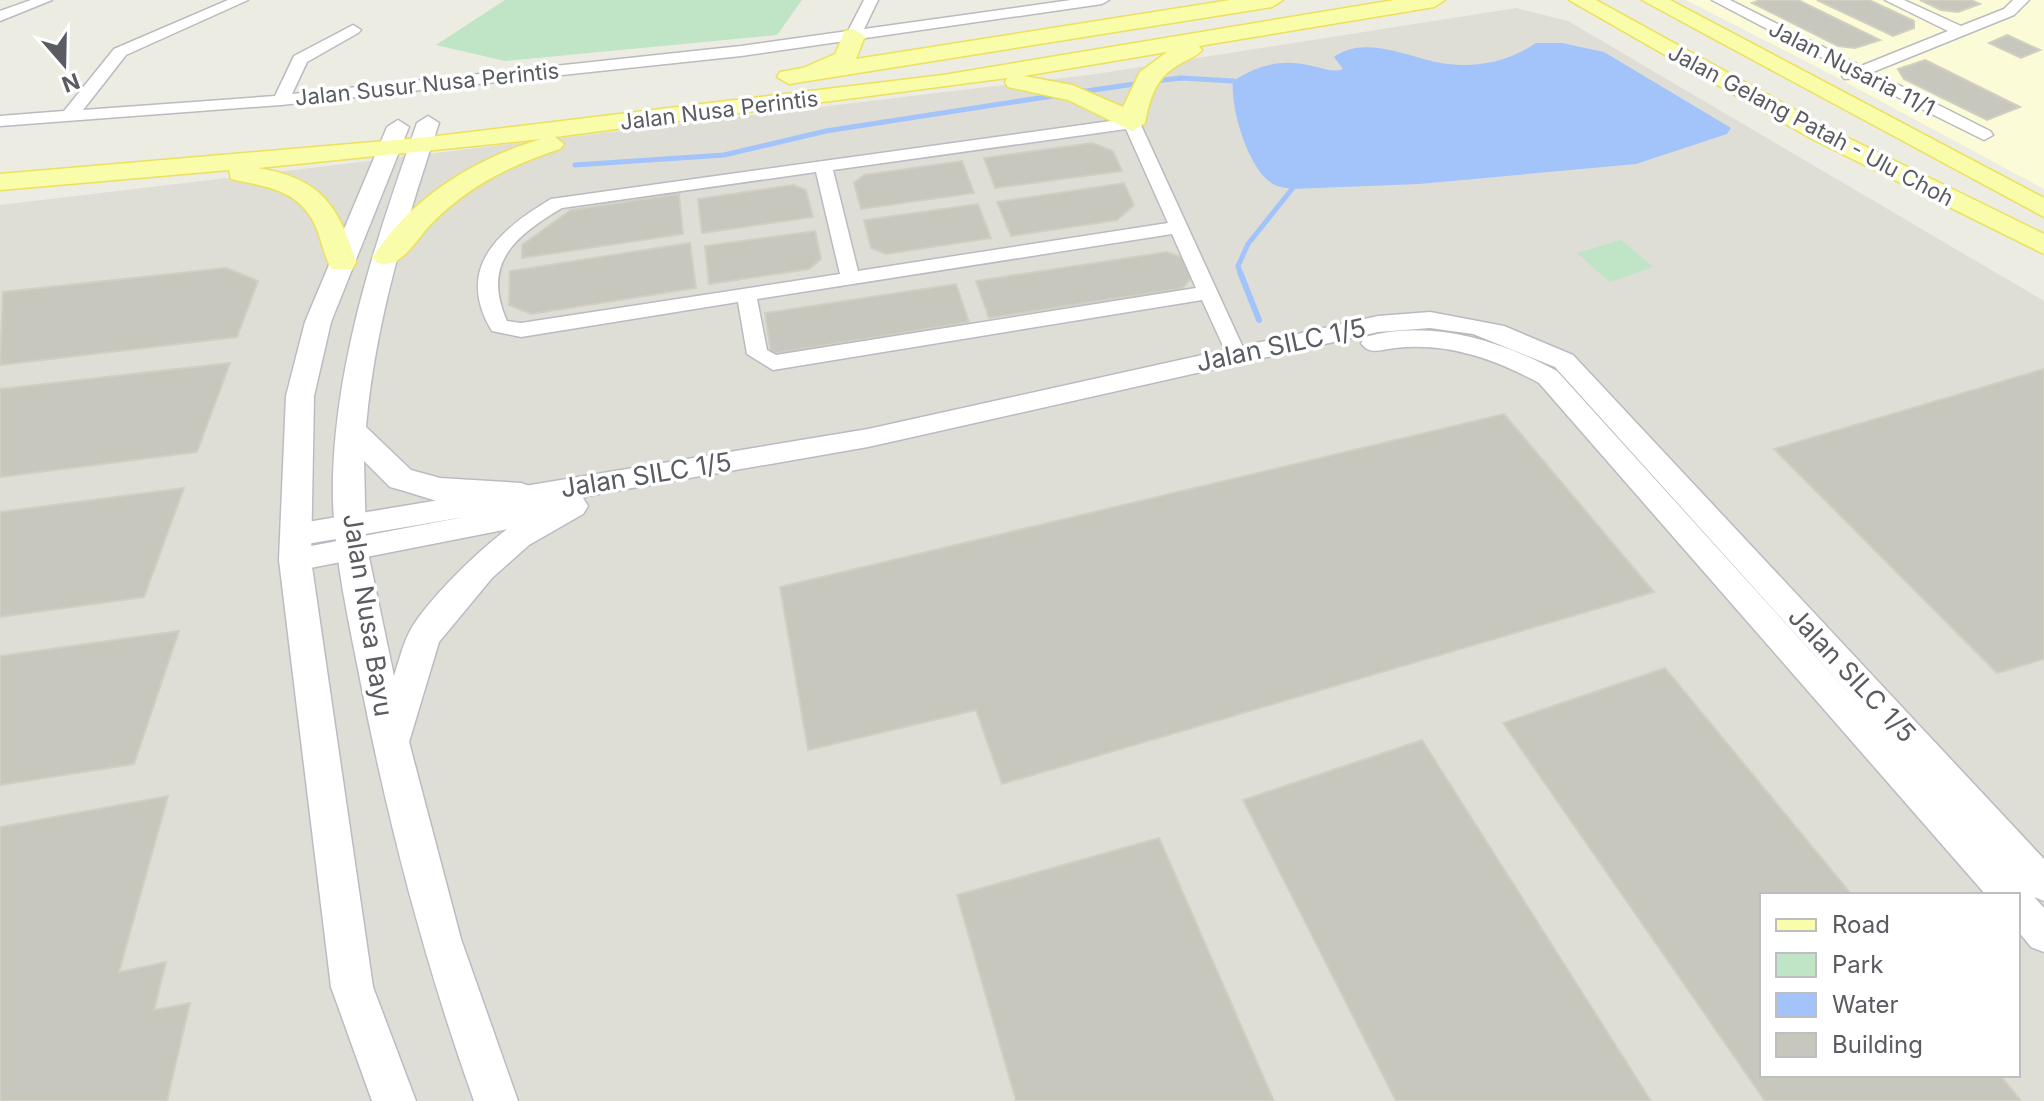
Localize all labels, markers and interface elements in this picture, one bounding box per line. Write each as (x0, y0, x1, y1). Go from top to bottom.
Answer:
street label: Jalan Nusaria 11/1 (1765, 15, 1939, 121)
north arrow (24, 24, 104, 104)
street label: Jalan Gelang Patah - Ulu Choh (1664, 39, 1958, 211)
street label: Jalan Susur Nusa Perintis (294, 57, 560, 111)
text: N (59, 68, 83, 98)
street label: Jalan Nusa Perintis (618, 85, 820, 135)
street label: Jalan SILC 1/5 (1193, 311, 1369, 378)
street label: Jalan SILC 1/5 (558, 446, 734, 503)
street label: Jalan Nusa Bayu (337, 511, 400, 718)
street label: Jalan SILC 1/5 (1782, 601, 1923, 748)
legend (1760, 893, 2020, 1077)
text: Road (1832, 910, 1890, 939)
text: Park (1832, 950, 1883, 979)
text: Water (1832, 990, 1899, 1019)
text: Building (1832, 1030, 1923, 1059)

